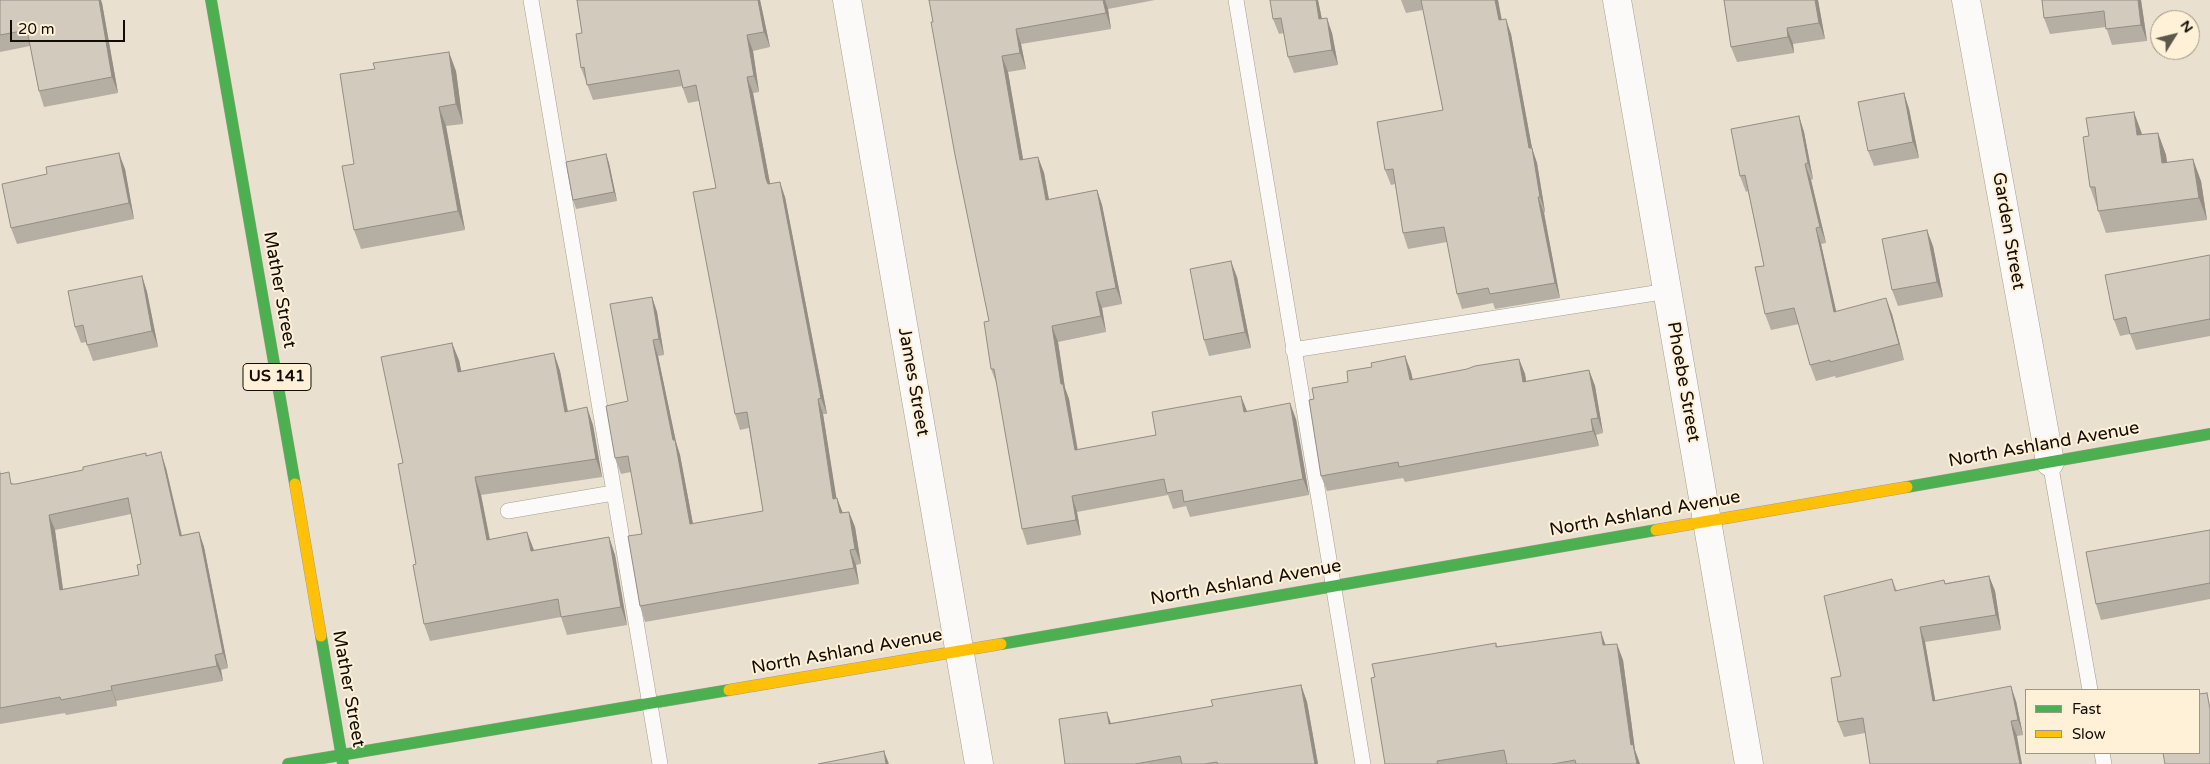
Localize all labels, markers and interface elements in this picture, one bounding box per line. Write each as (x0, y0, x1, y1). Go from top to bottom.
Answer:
scale bar (12, 10, 128, 42)
north arrow (2150, 10, 2200, 60)
text: N (2177, 17, 2197, 36)
text: 20 m (18, 20, 55, 38)
street label: Garden Street (1987, 171, 2029, 291)
street label: Mather Street (258, 230, 300, 350)
street label: Phoebe Street (1662, 320, 1704, 444)
street label: James Street (893, 326, 933, 438)
road number: US 141 (243, 364, 311, 391)
street label: North Ashland Avenue (1947, 418, 2141, 472)
street label: North Ashland Avenue (1548, 487, 1742, 541)
street label: North Ashland Avenue (1149, 556, 1343, 610)
street label: North Ashland Avenue (750, 625, 944, 679)
street label: Mather Street (327, 629, 369, 749)
legend (2025, 689, 2200, 754)
text: Fast (2072, 700, 2101, 718)
text: Slow (2072, 725, 2106, 743)

